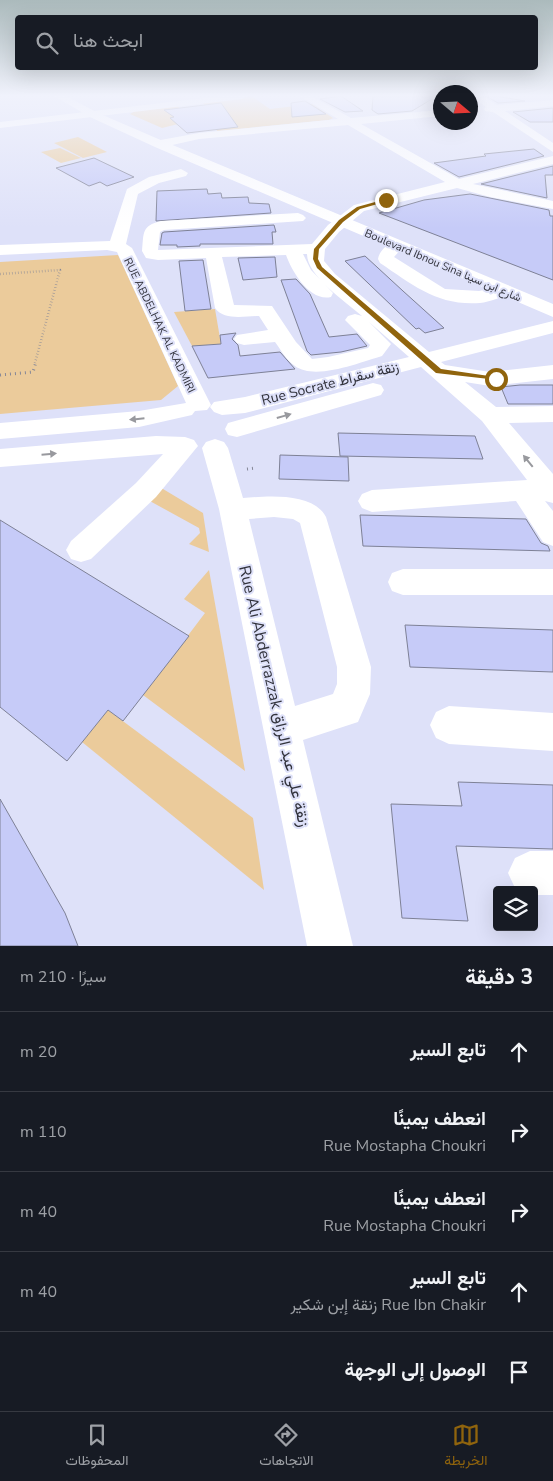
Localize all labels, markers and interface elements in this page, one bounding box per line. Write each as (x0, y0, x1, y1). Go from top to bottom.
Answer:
search box (15, 15, 538, 70)
text: ابحث هنا (73, 28, 143, 54)
icon: search (33, 29, 61, 57)
north arrow (433, 85, 478, 130)
route end (375, 189, 398, 212)
street label: Boulevard Ibnou Sina شارع ابن سينا (362, 226, 524, 305)
street label: RUE ABDELHAK AL KADMIRI (120, 255, 199, 395)
street label: Rue Socrate زنقة سقراط (259, 357, 401, 410)
route start (485, 368, 508, 391)
one-way arrow (276, 411, 291, 419)
one-way arrow (128, 415, 144, 423)
one-way arrow (41, 450, 57, 458)
one-way arrow (522, 455, 533, 468)
street label: Rue Ali Abderrazzak زنقة علي عبد الرزاق (231, 563, 315, 830)
map controls (493, 886, 538, 931)
button: layers (493, 886, 538, 931)
text: 3 دقيقة (465, 963, 533, 991)
text: سيرًا · 210 m (20, 966, 106, 988)
text: تابع السير (410, 1037, 486, 1063)
icon: ahead (505, 1038, 533, 1066)
text: 20 m (20, 1041, 57, 1063)
text: انعطف يمينًا (393, 1106, 486, 1132)
icon: right (505, 1118, 533, 1146)
text: 110 m (20, 1121, 67, 1143)
text: Rue Mostapha Choukri (323, 1135, 486, 1157)
text: انعطف يمينًا (393, 1186, 486, 1212)
icon: right (505, 1198, 533, 1226)
text: 40 m (20, 1201, 57, 1223)
text: Rue Mostapha Choukri (323, 1215, 486, 1237)
text: تابع السير (410, 1265, 486, 1291)
icon: ahead (505, 1278, 533, 1306)
text: 40 m (20, 1281, 57, 1303)
text: Rue Ibn Chakir زنقة إبن شكير (290, 1294, 486, 1316)
text: الوصول إلى الوجهة (344, 1357, 486, 1383)
icon: arrive (505, 1358, 533, 1386)
tab: المحفوظات (65, 1421, 128, 1473)
tab: الاتجاهات (259, 1421, 314, 1473)
tab: الخريطة (444, 1421, 488, 1473)

